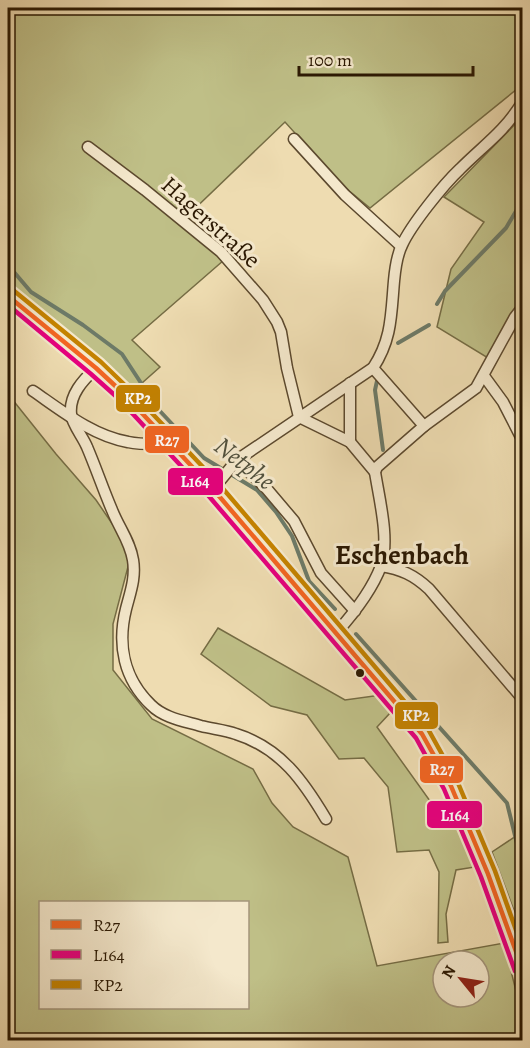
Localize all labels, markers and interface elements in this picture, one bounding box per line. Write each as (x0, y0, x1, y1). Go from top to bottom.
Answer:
scale bar (299, 39, 473, 77)
text: 100 m (308, 48, 352, 72)
street label: Hagerstraße (154, 169, 268, 275)
line badge: KP2 (115, 384, 161, 413)
text: KP2 (124, 388, 152, 410)
line badge: R27 (144, 425, 190, 454)
water label: Netphe (207, 429, 282, 498)
text: R27 (155, 430, 180, 452)
line badge: L164 (167, 467, 224, 496)
text: L164 (180, 471, 210, 493)
district label: Eschenbach (335, 537, 469, 573)
unlabelled marker (354, 667, 366, 679)
line badge: KP2 (394, 701, 439, 730)
text: KP2 (402, 705, 430, 727)
line badge: R27 (419, 755, 464, 784)
text: R27 (430, 759, 455, 781)
line badge: L164 (426, 800, 483, 829)
text: L164 (440, 805, 470, 827)
legend (39, 901, 249, 1009)
text: R27 (93, 913, 121, 937)
text: L164 (93, 943, 125, 967)
north arrow (431, 949, 491, 1009)
text: N (436, 961, 461, 983)
text: KP2 (93, 973, 123, 997)

